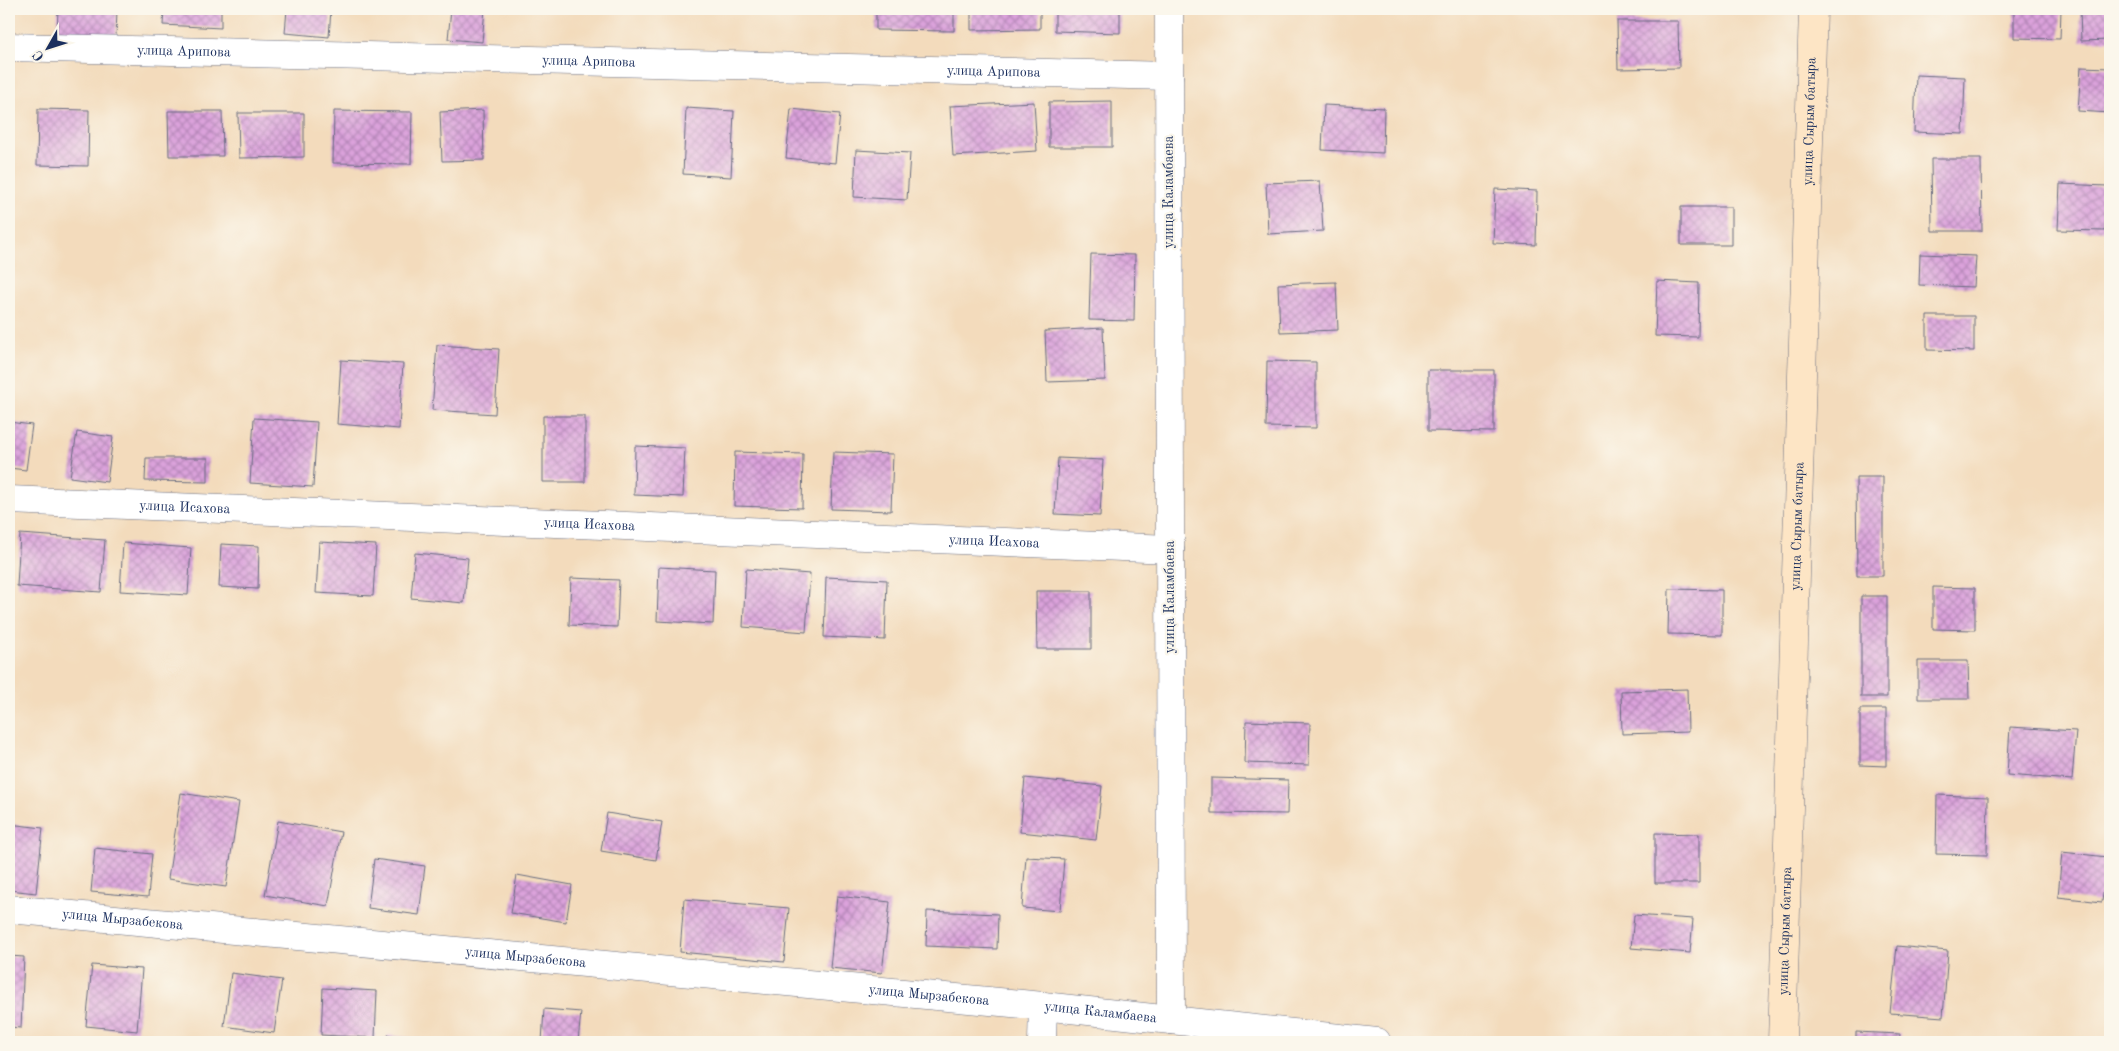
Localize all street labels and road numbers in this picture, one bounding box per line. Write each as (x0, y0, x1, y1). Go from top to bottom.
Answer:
street label: улица Арипова (137, 43, 231, 60)
street label: улица Арипова (542, 53, 636, 70)
street label: улица Сырым батыра (1801, 57, 1819, 186)
street label: улица Арипова (947, 63, 1041, 80)
street label: улица Каламбаева (1162, 136, 1176, 248)
street label: улица Сырым батыра (1789, 462, 1806, 591)
street label: улица Исахова (139, 499, 231, 516)
street label: улица Исахова (544, 516, 635, 533)
street label: улица Исахова (948, 533, 1040, 550)
street label: улица Каламбаева (1163, 541, 1177, 653)
street label: улица Сырым батыра (1776, 866, 1794, 996)
street label: улица Мырзабекова (61, 907, 184, 932)
street label: улица Мырзабекова (465, 945, 587, 970)
street label: улица Мырзабекова (868, 983, 990, 1008)
street label: улица Каламбаева (1044, 999, 1158, 1025)

